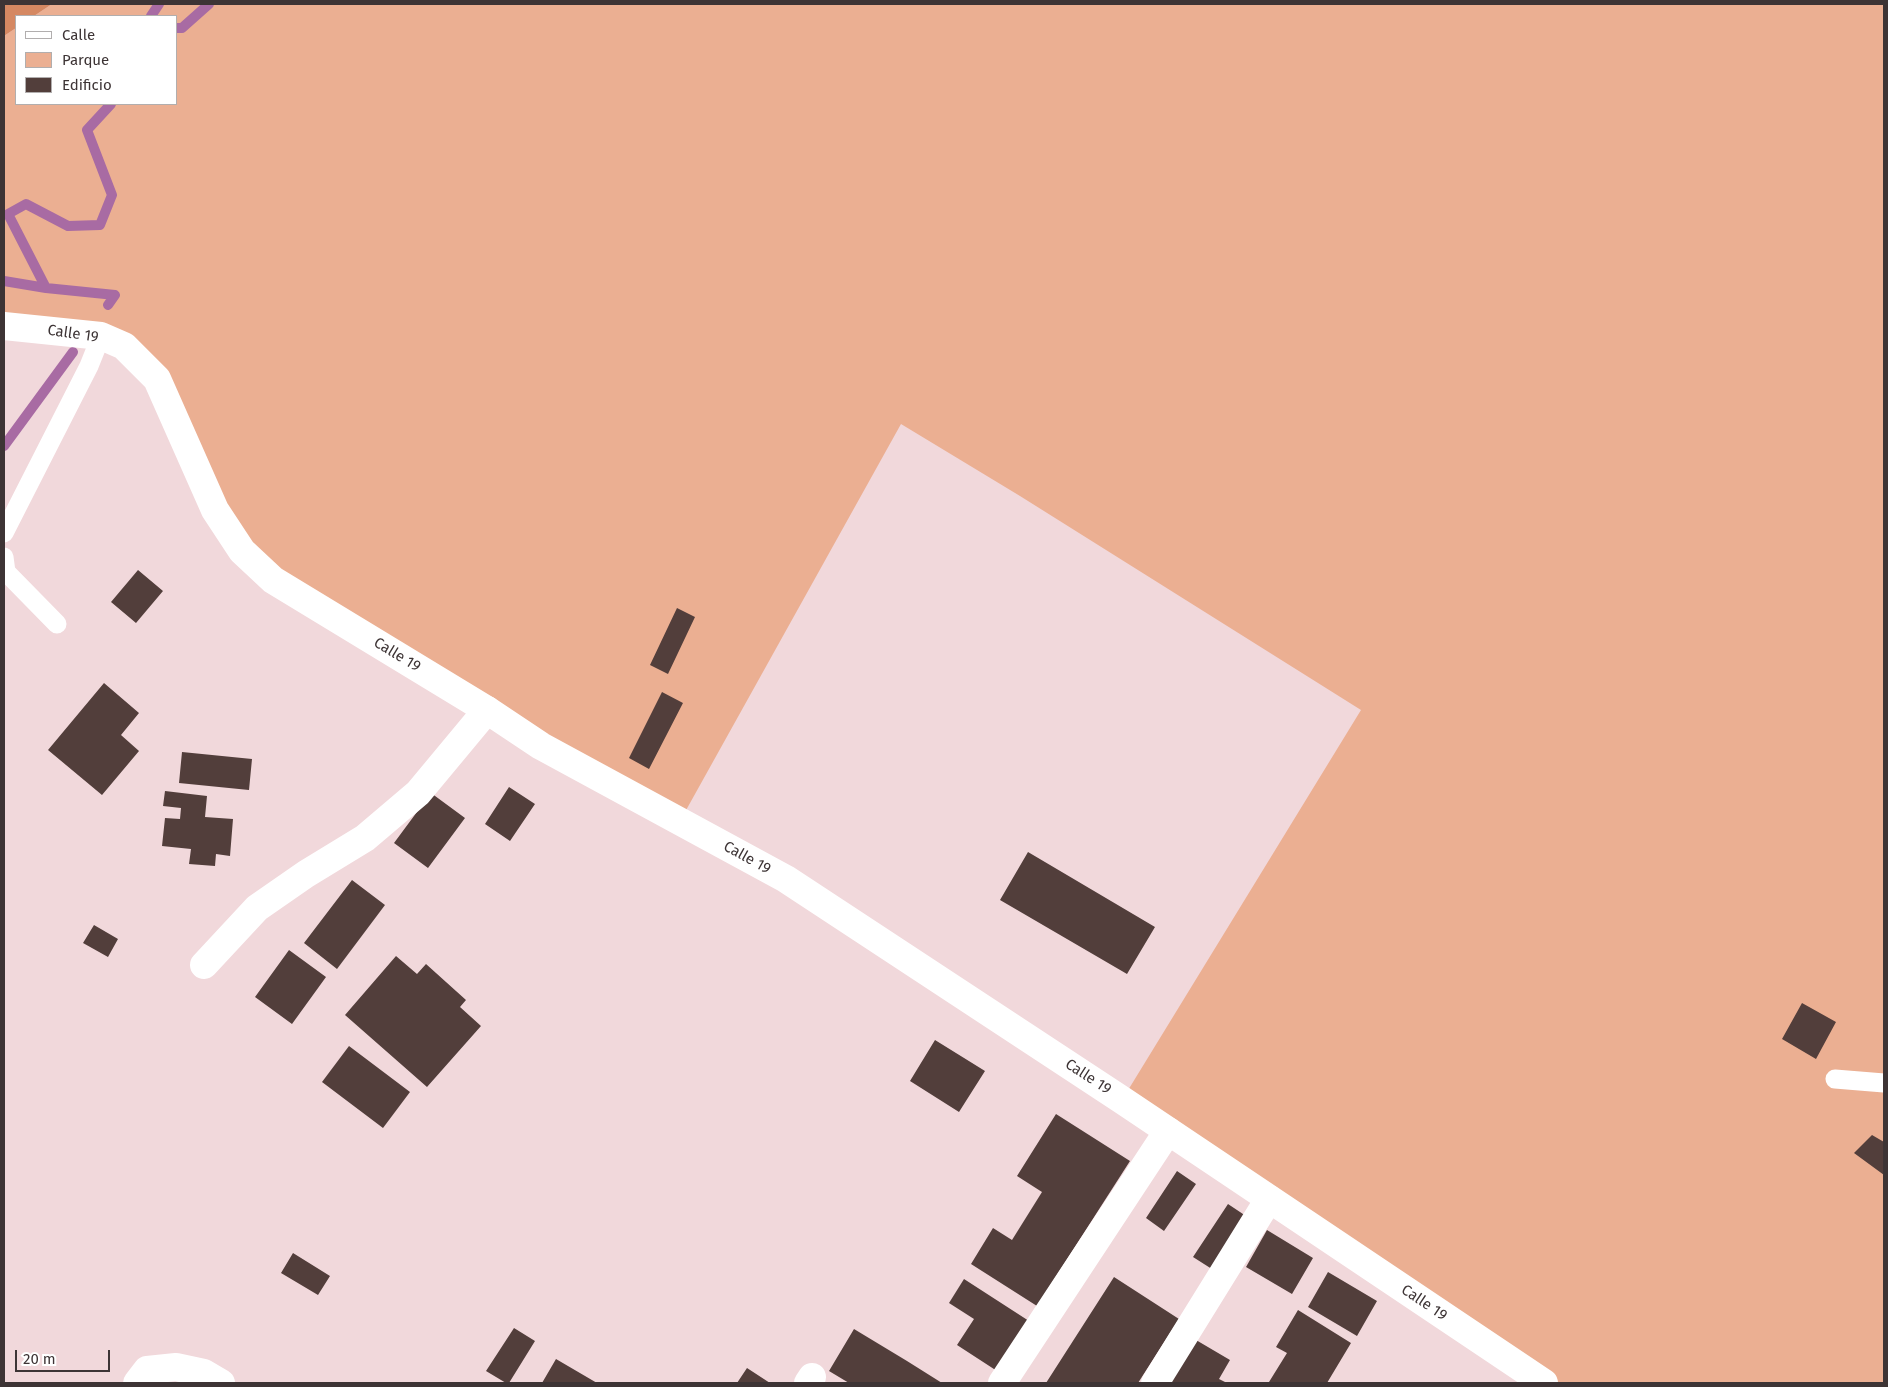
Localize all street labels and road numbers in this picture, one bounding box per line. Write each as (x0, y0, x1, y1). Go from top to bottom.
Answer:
street label: Calle 19 (46, 322, 100, 346)
street label: Calle 19 (370, 634, 424, 676)
street label: Calle 19 (720, 838, 774, 878)
street label: Calle 19 (1062, 1055, 1114, 1099)
street label: Calle 19 (1398, 1281, 1450, 1325)

